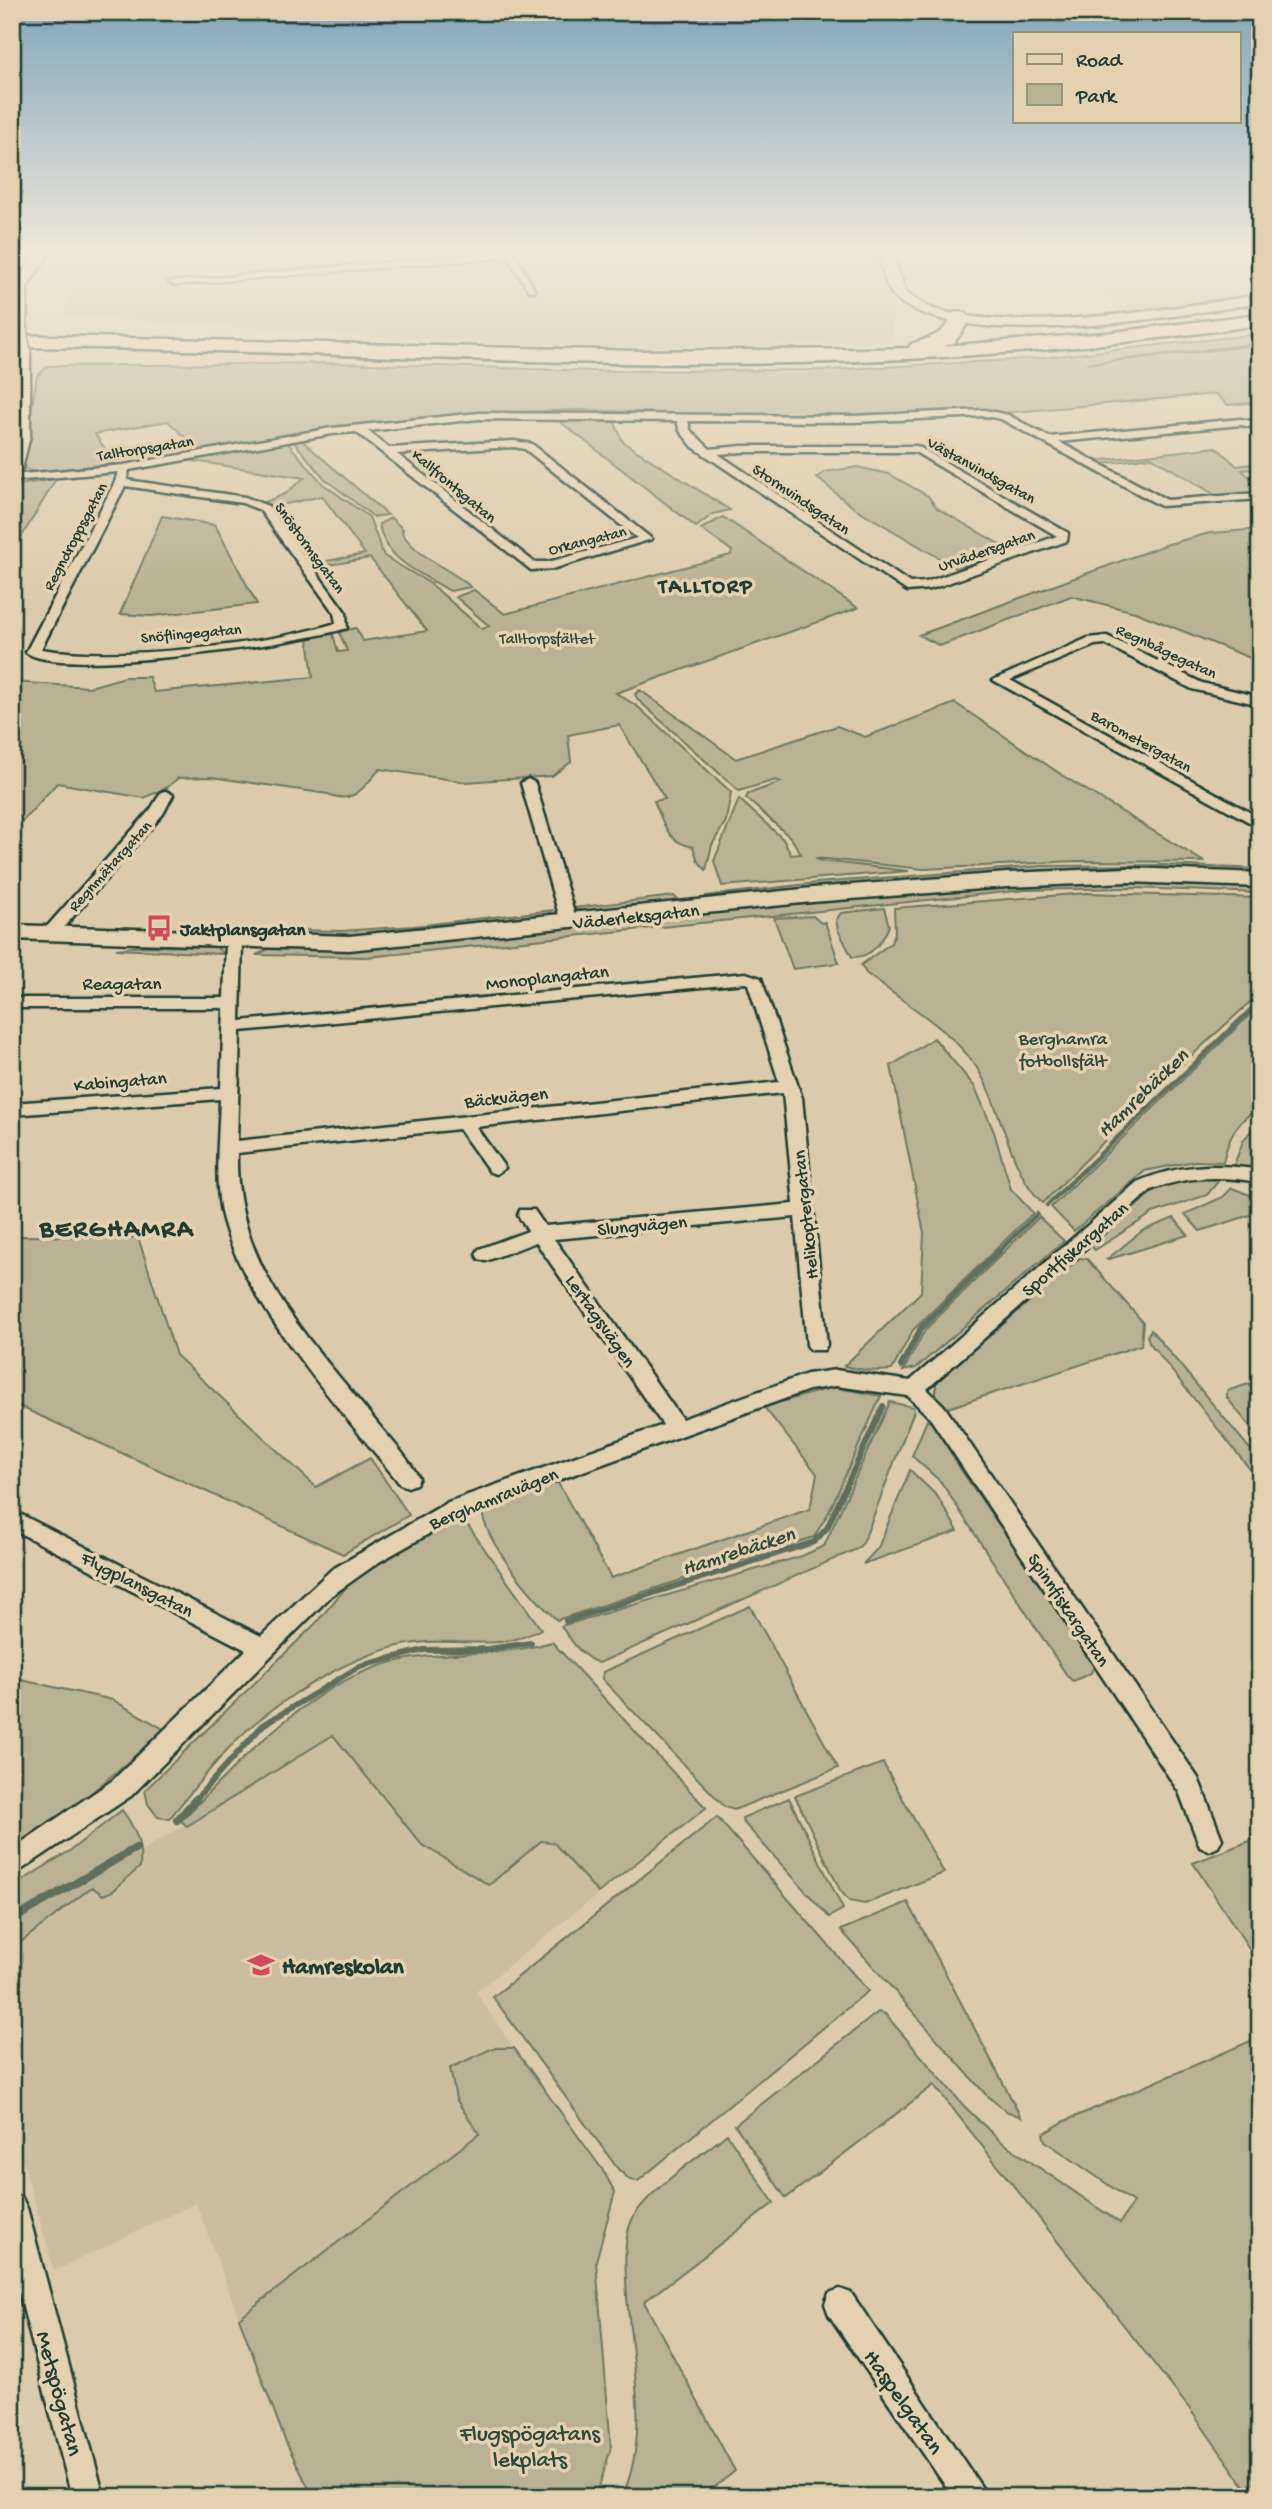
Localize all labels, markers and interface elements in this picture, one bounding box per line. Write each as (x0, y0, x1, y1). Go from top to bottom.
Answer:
legend (1013, 32, 1240, 122)
text: Road (1076, 50, 1124, 75)
text: Park (1075, 86, 1119, 111)
street label: Talltorpsgatan (95, 433, 195, 468)
street label: Västanvindsgatan (922, 434, 1038, 510)
street label: Kallfrontsgatan (407, 447, 499, 529)
street label: Stormvindsgatan (748, 461, 853, 541)
street label: Regndroppsgatan (41, 480, 114, 595)
street label: Snöstormsgatan (269, 500, 348, 599)
street label: Orkangatan (547, 523, 629, 561)
street label: Urvädersgatan (936, 527, 1038, 578)
district label: TALLTORP (656, 576, 754, 601)
street label: Snöflingegatan (140, 622, 243, 649)
street label: Regnbågegatan (1112, 622, 1219, 685)
park label: Talltorpsfältet (499, 631, 596, 650)
street label: Barometergatan (1086, 707, 1194, 779)
street label: Regnmätargatan (66, 818, 158, 917)
street label: Väderleksgatan (571, 900, 701, 937)
bus stop icon: Jaktplansgatan (144, 913, 174, 943)
place label: Jaktplansgatan (179, 920, 307, 943)
street label: Monoplangatan (485, 962, 610, 997)
street label: Reagatan (83, 974, 162, 997)
park label: Berghamra fotbollsfält (1018, 1029, 1109, 1074)
water label: Hamrebäcken (1094, 1044, 1196, 1144)
street label: Kabingatan (73, 1068, 168, 1099)
street label: Bäckvägen (463, 1084, 549, 1115)
street label: Helikoptergatan (789, 1149, 826, 1280)
street label: Sportfiskargatan (1018, 1198, 1134, 1303)
street label: Slungvägen (596, 1212, 688, 1243)
district label: BERGHAMRA (39, 1216, 194, 1247)
street label: Lertagsvägen (559, 1271, 640, 1373)
street label: Berghamravägen (425, 1464, 562, 1537)
water label: Hamrebäcken (680, 1523, 799, 1583)
street label: Flygplansgatan (76, 1548, 196, 1624)
street label: Spinnfiskargatan (1021, 1550, 1113, 1672)
school or university icon: Hamreskolan (246, 1950, 276, 1980)
place label: Hamreskolan (282, 1955, 405, 1982)
street label: Metspögatan (28, 2329, 87, 2459)
street label: Haspelgatan (856, 2345, 948, 2461)
park label: Flugspögatans lekplats (459, 2422, 600, 2475)

